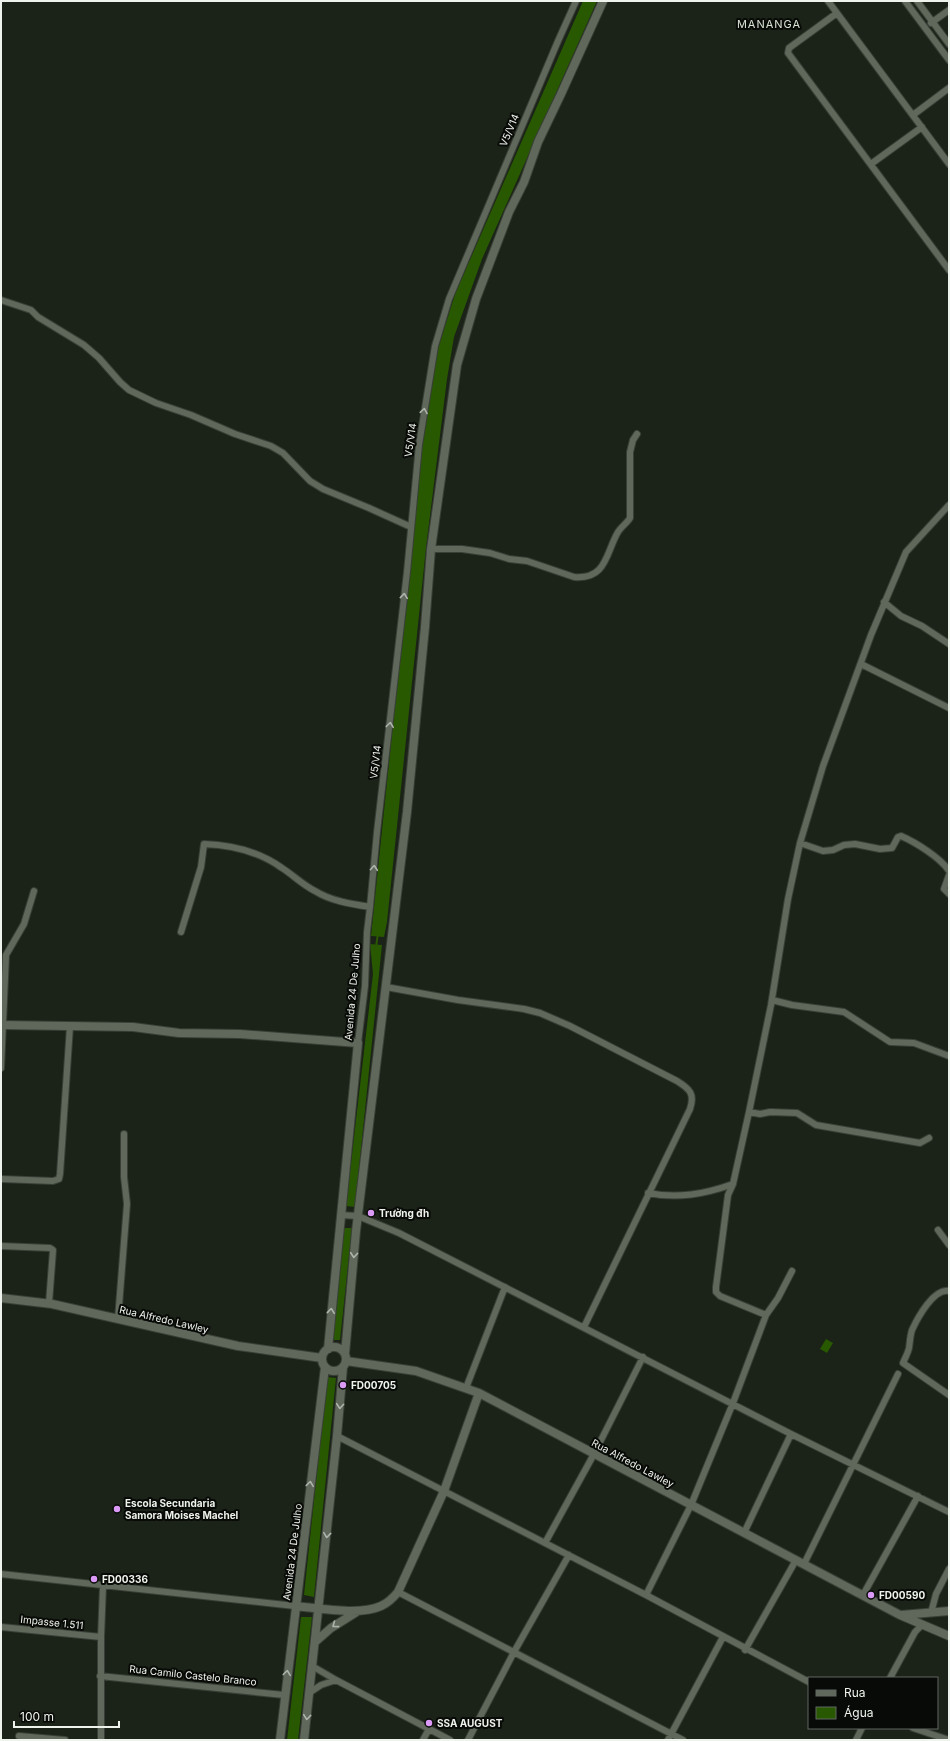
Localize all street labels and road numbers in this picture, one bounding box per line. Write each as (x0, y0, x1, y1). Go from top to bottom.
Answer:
street label: V5/V14 (497, 112, 521, 148)
street label: V5/V14 (402, 422, 418, 458)
street label: V5/V14 (367, 744, 383, 780)
street label: Avenida 24 De Julho (342, 943, 362, 1041)
street label: Rua Alfredo Lawley (118, 1303, 210, 1335)
street label: Rua Alfredo Lawley (590, 1436, 676, 1490)
street label: Avenida 24 De Julho (280, 1503, 304, 1601)
street label: Impasse 1.511 (20, 1613, 84, 1631)
street label: Rua Camilo Castelo Branco (129, 1662, 257, 1688)

